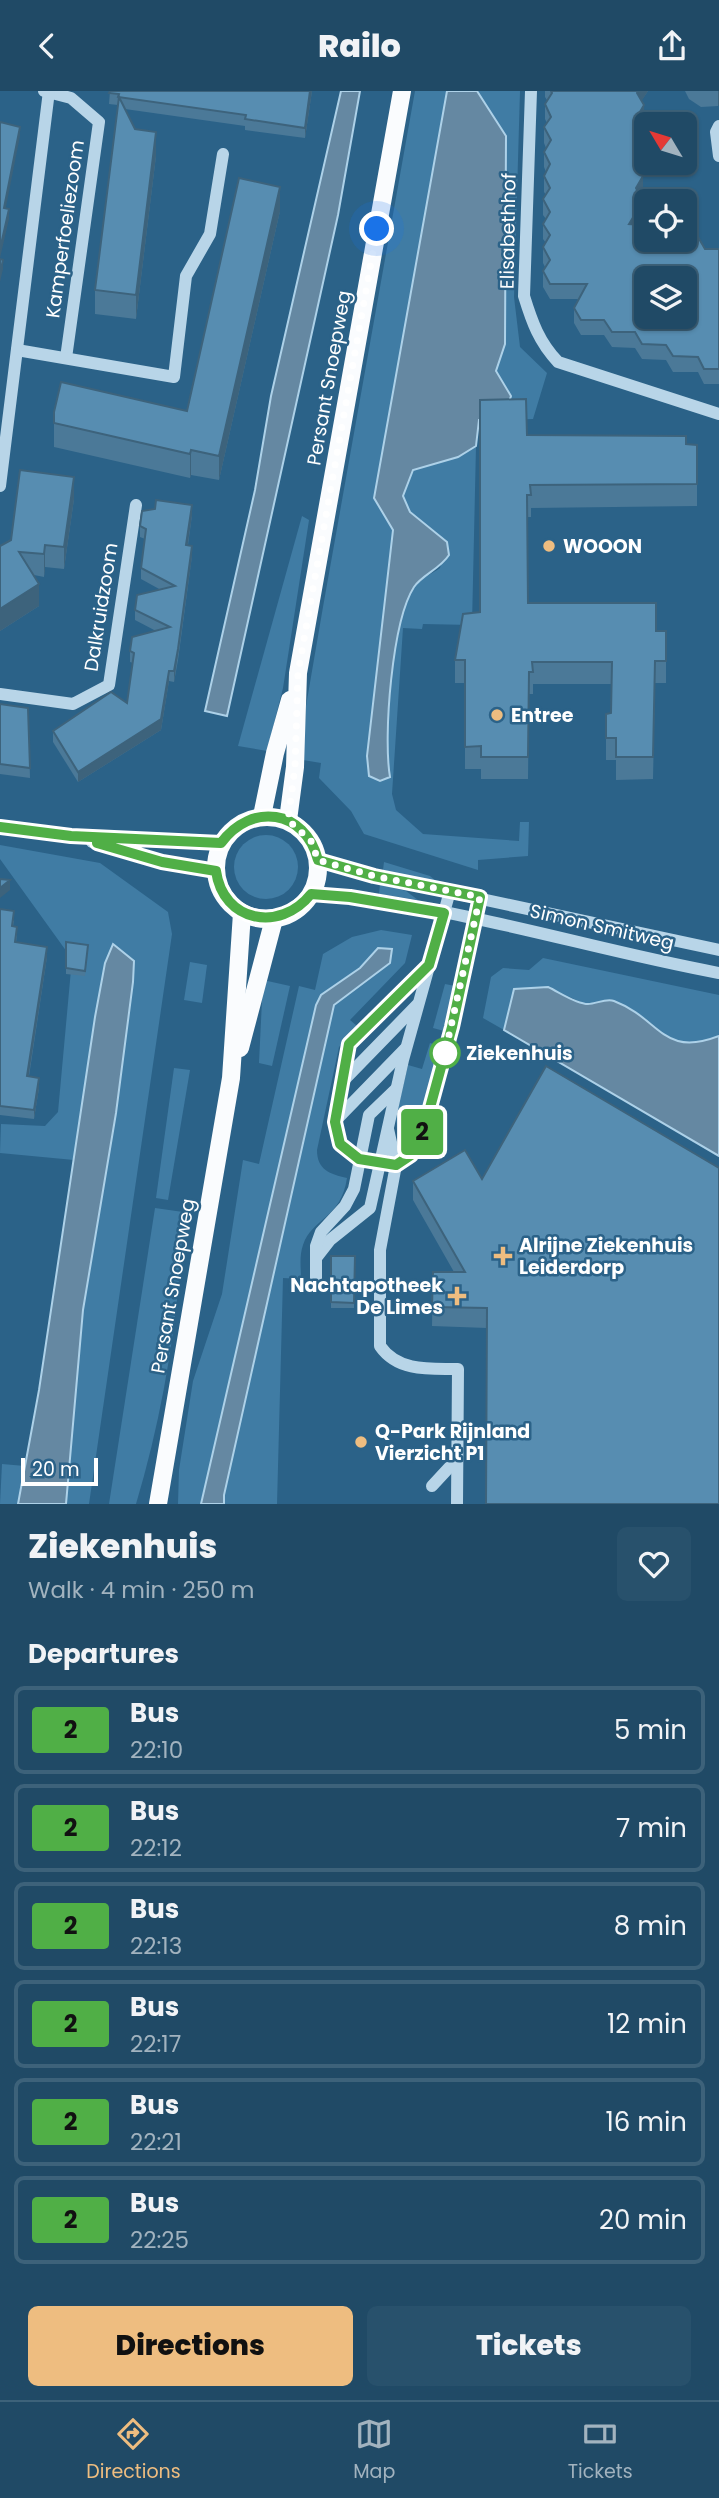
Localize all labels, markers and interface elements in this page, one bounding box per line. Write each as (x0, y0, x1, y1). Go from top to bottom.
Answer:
text: Railo (318, 23, 401, 68)
icon: back (28, 27, 66, 65)
icon: share (653, 27, 691, 65)
north arrow (634, 112, 696, 175)
map controls (634, 112, 697, 329)
street label: Kamperfoeliezoom (39, 138, 91, 320)
street label: Elisabethhof (493, 173, 523, 289)
button: locate (634, 189, 697, 252)
your location (359, 211, 394, 246)
button: layers (634, 266, 697, 329)
street label: Persant Snoepweg (300, 288, 358, 468)
place label: WOOON (563, 533, 642, 560)
marker: WOOON (541, 538, 557, 554)
street label: Dalkruidzoom (77, 541, 125, 673)
place label: Entree (511, 702, 574, 729)
marker: Entree (489, 707, 505, 723)
street label: Simon Smitweg (527, 897, 677, 957)
marker: Ziekenhuis (430, 1038, 460, 1068)
place label: Ziekenhuis (466, 1040, 573, 1067)
line badge: 2 (399, 1109, 445, 1155)
text: 2 (415, 1115, 429, 1148)
street label: Persant Snoepweg (144, 1196, 202, 1376)
place label: Alrijne Ziekenhuis Leiderdorp (519, 1232, 693, 1281)
marker: Alrijne Ziekenhuis Leiderdorp (493, 1246, 513, 1266)
place label: Nachtapotheek De Limes (290, 1272, 443, 1321)
marker: Nachtapotheek De Limes (449, 1288, 465, 1304)
place label: Q-Park Rijnland Vierzicht P1 (375, 1418, 530, 1467)
marker: Q-Park Rijnland Vierzicht P1 (353, 1434, 369, 1450)
scale bar (21, 1455, 98, 1487)
text: 20 m (32, 1456, 80, 1483)
text: Ziekenhuis (28, 1523, 217, 1570)
button: heart (617, 1527, 691, 1601)
text: Walk · 4 min · 250 m (28, 1574, 254, 1606)
text: Departures (28, 1636, 179, 1672)
text: Bus (130, 1695, 179, 1731)
text: 5 min (614, 1712, 687, 1748)
text: 2 (64, 1713, 77, 1746)
text: 22:10 (130, 1734, 183, 1766)
text: Bus (130, 1793, 179, 1829)
text: 7 min (616, 1810, 687, 1846)
text: 2 (64, 1811, 77, 1844)
text: 22:12 (130, 1832, 182, 1864)
text: Bus (130, 1891, 179, 1927)
text: 8 min (614, 1908, 687, 1944)
text: 2 (64, 1909, 77, 1942)
text: 22:13 (130, 1930, 182, 1962)
text: Bus (130, 1989, 179, 2025)
text: 12 min (607, 2006, 687, 2042)
text: 2 (64, 2007, 77, 2040)
text: 22:17 (130, 2028, 181, 2060)
text: Bus (130, 2087, 179, 2123)
text: 16 min (605, 2104, 687, 2140)
text: 2 (64, 2105, 77, 2138)
text: 22:21 (130, 2126, 182, 2158)
text: Bus (130, 2185, 179, 2221)
text: 20 min (599, 2202, 687, 2238)
text: 2 (64, 2203, 77, 2236)
text: 22:25 (130, 2224, 189, 2256)
button: Directions (28, 2306, 353, 2386)
button: Tickets (367, 2306, 691, 2386)
tab: Directions (86, 2415, 181, 2486)
tab: Map (353, 2415, 395, 2486)
tab: Tickets (568, 2415, 633, 2486)

